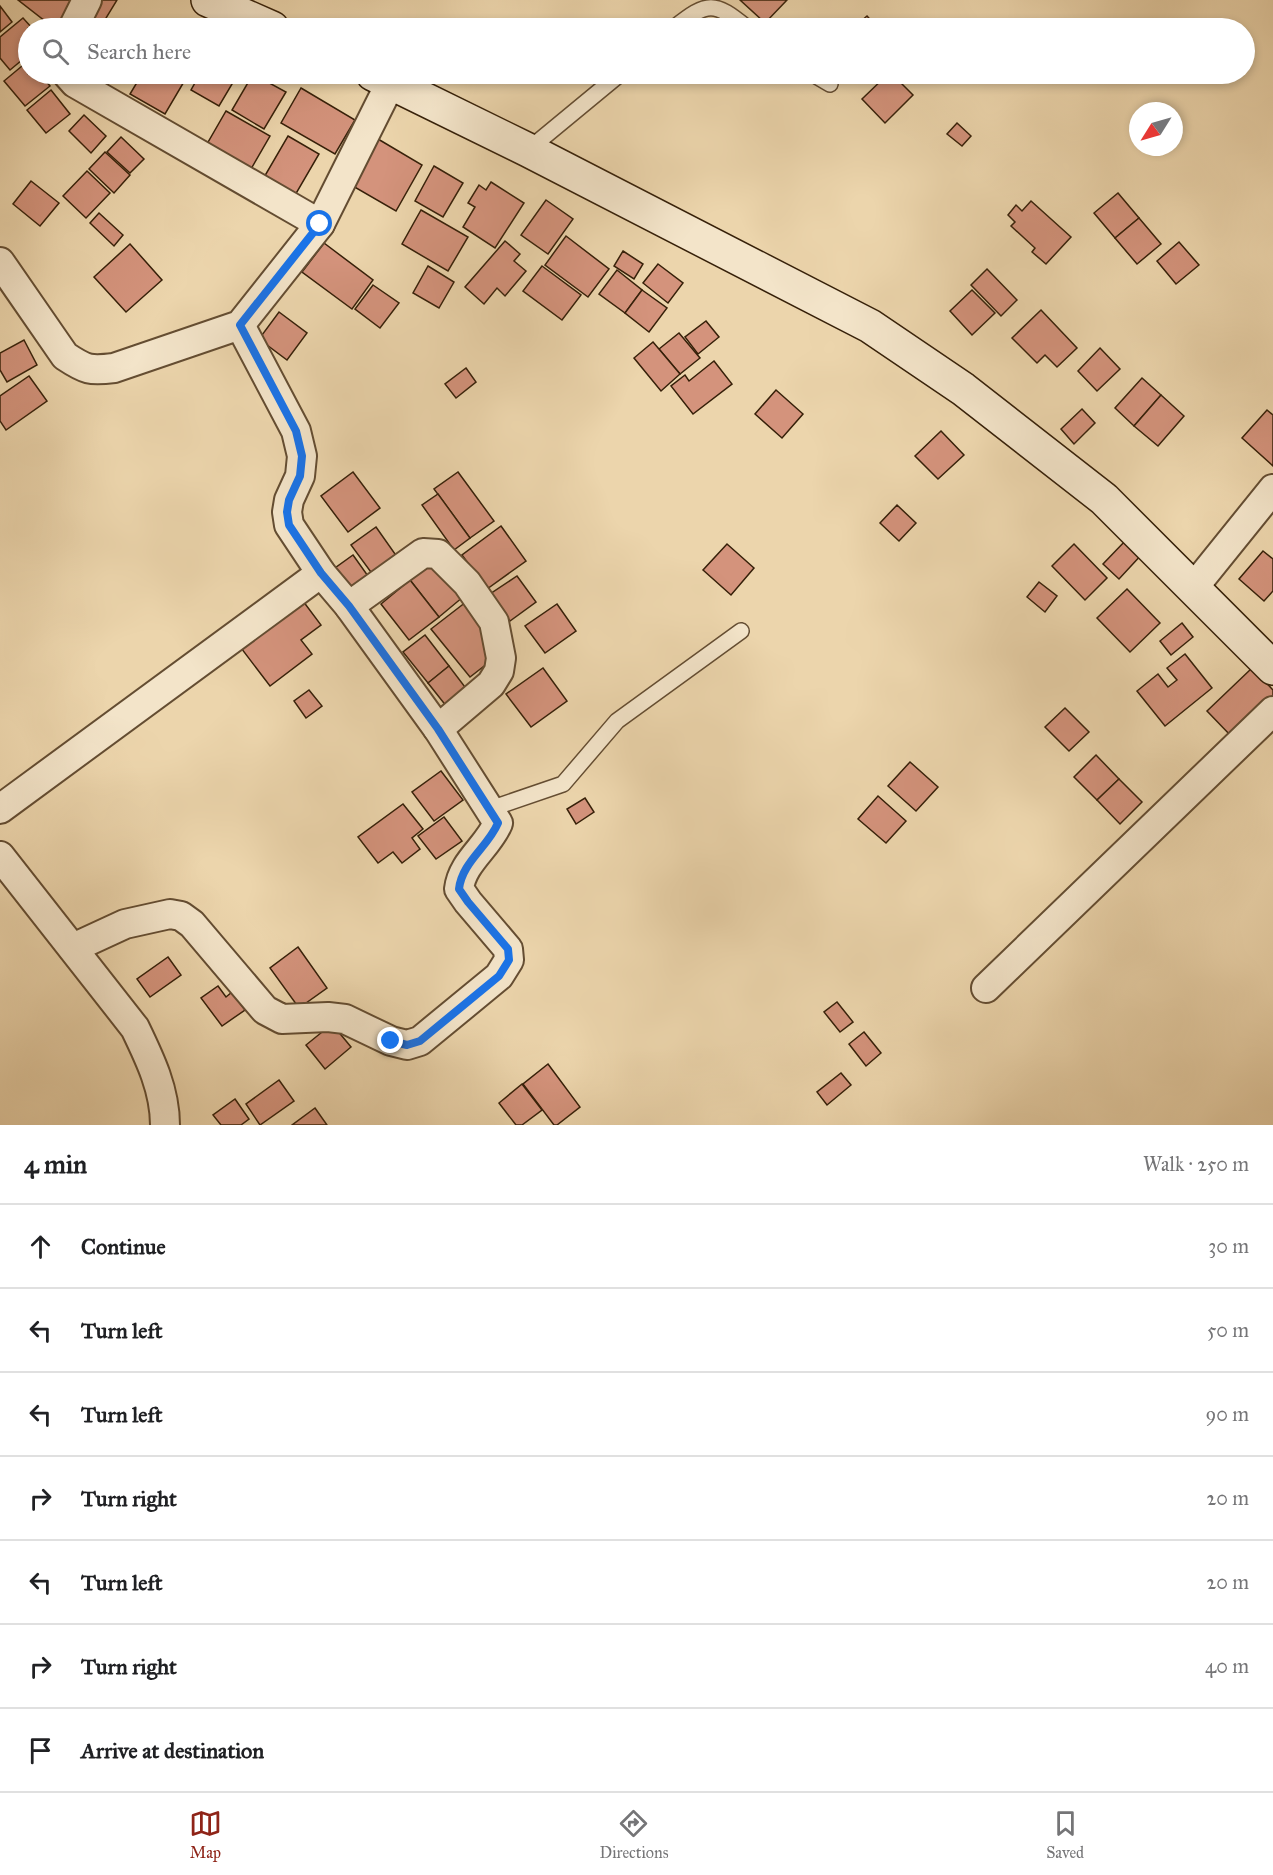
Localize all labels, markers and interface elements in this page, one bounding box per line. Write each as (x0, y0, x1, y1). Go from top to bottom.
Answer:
search box (18, 18, 1255, 84)
icon: search (39, 35, 72, 68)
text: Search here (87, 38, 191, 65)
north arrow (1129, 102, 1183, 156)
route start (306, 210, 332, 236)
route end (377, 1027, 403, 1053)
text: 4 min (24, 1148, 87, 1180)
text: Walk · 250 m (1143, 1152, 1249, 1176)
icon: ahead (24, 1230, 57, 1263)
text: Continue (81, 1233, 166, 1260)
text: 30 m (1208, 1234, 1249, 1258)
icon: left (24, 1314, 57, 1347)
text: Turn left (81, 1317, 163, 1344)
text: 50 m (1207, 1318, 1249, 1342)
icon: left (24, 1398, 57, 1431)
text: Turn left (81, 1401, 163, 1428)
text: 90 m (1206, 1402, 1249, 1426)
icon: right (24, 1482, 57, 1515)
text: Turn right (81, 1485, 177, 1512)
text: 20 m (1206, 1486, 1249, 1510)
icon: left (24, 1566, 57, 1599)
text: Turn left (81, 1569, 163, 1596)
text: 20 m (1206, 1570, 1249, 1594)
icon: right (24, 1650, 57, 1683)
text: Turn right (81, 1653, 177, 1680)
text: 40 m (1205, 1654, 1249, 1678)
icon: arrive (24, 1734, 57, 1767)
text: Arrive at destination (81, 1737, 264, 1764)
tab: Map (189, 1807, 222, 1862)
tab: Directions (600, 1807, 668, 1862)
tab: Saved (1046, 1807, 1084, 1862)

